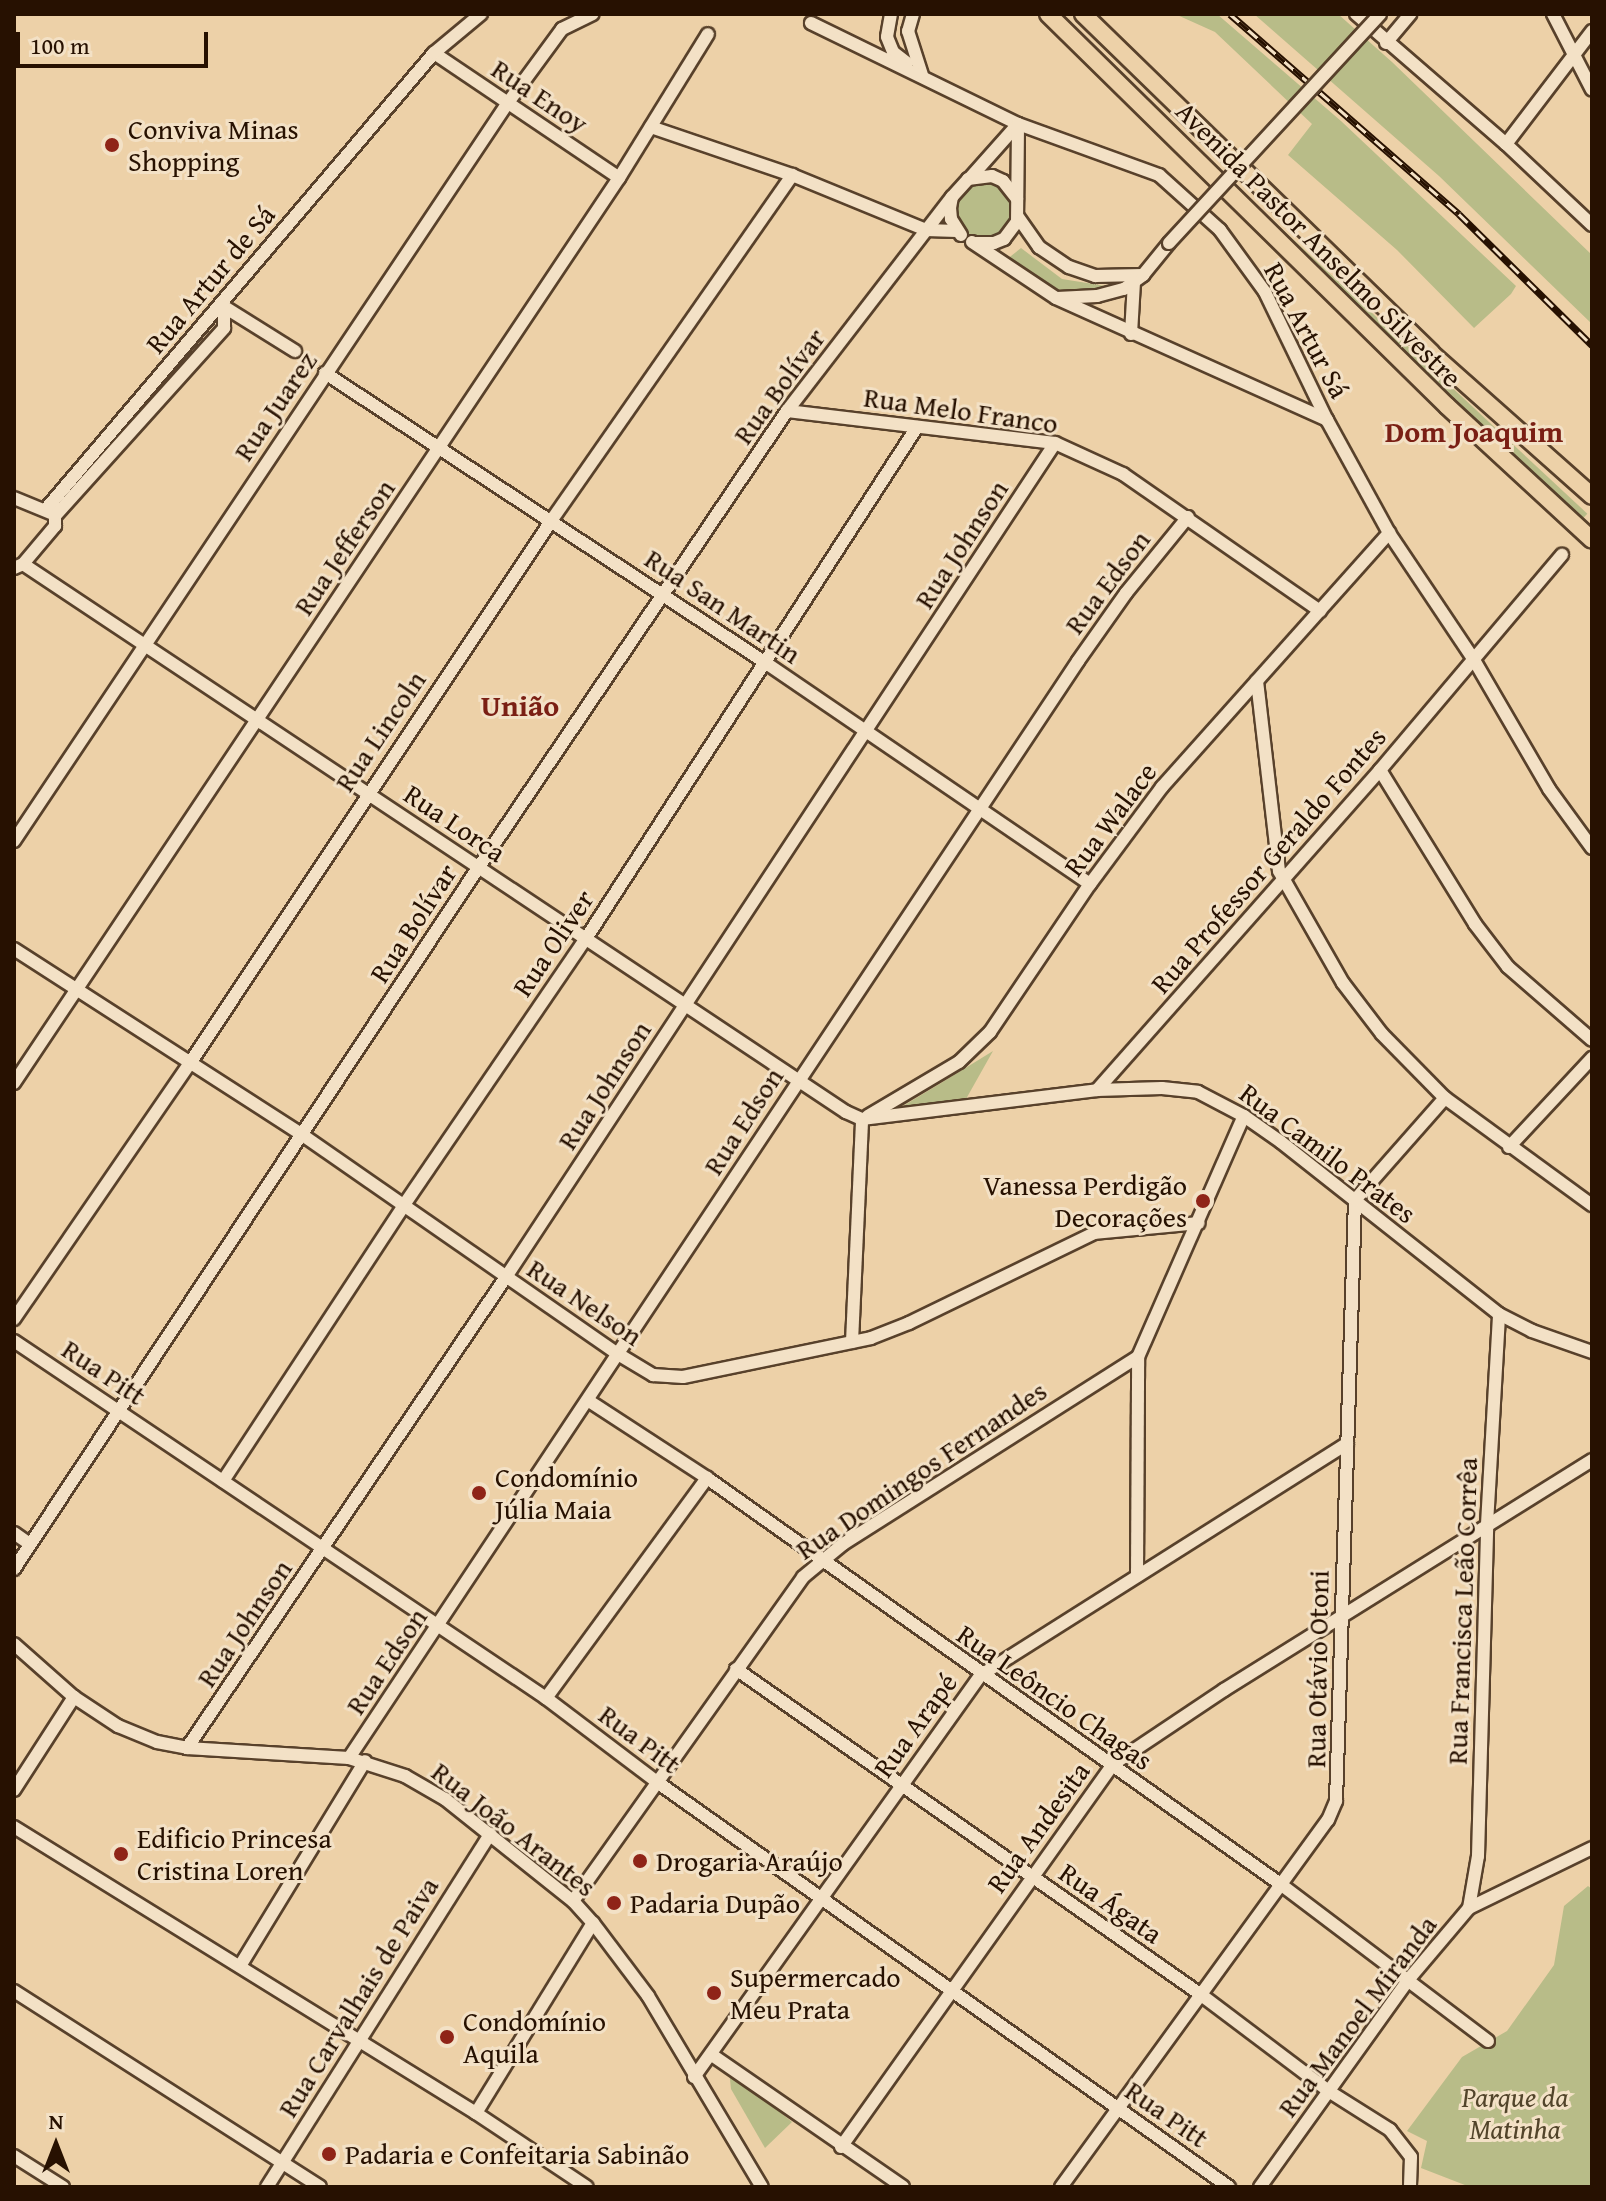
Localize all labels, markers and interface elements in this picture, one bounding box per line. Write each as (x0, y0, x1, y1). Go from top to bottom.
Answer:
scale bar (20, 16, 212, 66)
text: 100 m (30, 28, 90, 63)
street label: Rua Enoy (486, 52, 594, 140)
street label: Avenida Pastor Anselmo Silvestre (1169, 94, 1469, 394)
place label: Conviva Minas Shopping (128, 112, 299, 178)
marker: Conviva Minas Shopping (103, 136, 121, 154)
street label: Rua Artur de Sá (138, 198, 282, 360)
street label: Rua Artur Sá (1257, 256, 1357, 404)
street label: Rua Bolívar (726, 322, 832, 450)
street label: Rua Juarez (226, 345, 324, 467)
street label: Rua Melo Franco (862, 380, 1060, 440)
district label: Dom Joaquim (1385, 413, 1563, 449)
street label: Rua Jefferson (286, 473, 402, 621)
street label: Rua Johnson (907, 473, 1015, 615)
street label: Rua Edson (1057, 524, 1157, 640)
street label: Rua San Martin (639, 542, 807, 670)
street label: Rua Lincoln (327, 664, 433, 798)
district label: União (481, 687, 559, 723)
street label: Rua Professor Geraldo Fontes (1143, 720, 1393, 1000)
street label: Rua Walace (1056, 756, 1164, 882)
street label: Rua Lorca (398, 777, 512, 869)
street label: Rua Bolívar (362, 857, 464, 989)
street label: Rua Oliver (505, 883, 601, 1003)
street label: Rua Johnson (550, 1014, 658, 1156)
street label: Rua Edson (696, 1061, 790, 1181)
street label: Rua Camilo Prates (1233, 1076, 1423, 1230)
place label: Vanessa Perdigão Decorações (983, 1168, 1187, 1234)
marker: Vanessa Perdigão Decorações (1194, 1192, 1212, 1210)
street label: Rua Nelson (521, 1251, 649, 1353)
street label: Rua Pitt (56, 1332, 152, 1412)
street label: Rua Domingos Fernandes (789, 1374, 1053, 1566)
street label: Rua Francisca Leão Corrêa (1440, 1457, 1484, 1765)
place label: Condomínio Júlia Maia (495, 1460, 638, 1526)
marker: Condomínio Júlia Maia (470, 1484, 488, 1502)
street label: Rua Johnson (189, 1553, 299, 1693)
street label: Rua Otávio Otoni (1298, 1570, 1336, 1768)
street label: Rua Edson (338, 1601, 434, 1721)
street label: Rua Leôncio Chagas (951, 1617, 1159, 1777)
street label: Rua Arapé (866, 1666, 964, 1784)
street label: Rua Pitt (593, 1697, 687, 1781)
street label: Rua João Arantes (425, 1755, 603, 1903)
street label: Rua Andesita (979, 1755, 1097, 1899)
place label: Edificio Princesa Cristina Loren (137, 1821, 332, 1887)
place label: Drogaria Araújo (656, 1844, 843, 1878)
marker: Edificio Princesa Cristina Loren (112, 1845, 130, 1863)
marker: Drogaria Araújo (631, 1852, 649, 1870)
street label: Rua Ágata (1053, 1855, 1169, 1951)
street label: Rua Carvalhais de Paiva (271, 1871, 445, 2123)
place label: Padaria Dupão (630, 1886, 800, 1920)
marker: Padaria Dupão (605, 1894, 623, 1912)
street label: Rua Manoel Miranda (1270, 1909, 1444, 2123)
place label: Supermercado Meu Prata (730, 1960, 901, 2026)
marker: Supermercado Meu Prata (705, 1984, 723, 2002)
place label: Condomínio Aquila (463, 2004, 606, 2070)
marker: Condomínio Aquila (438, 2028, 456, 2046)
street label: Rua Pitt (1119, 2073, 1215, 2155)
park label: Parque da Matinha (1462, 2080, 1568, 2146)
north arrow (16, 2105, 96, 2185)
text: N (49, 2105, 63, 2137)
place label: Padaria e Confeitaria Sabinão (345, 2137, 689, 2171)
marker: Padaria e Confeitaria Sabinão (320, 2145, 338, 2163)

